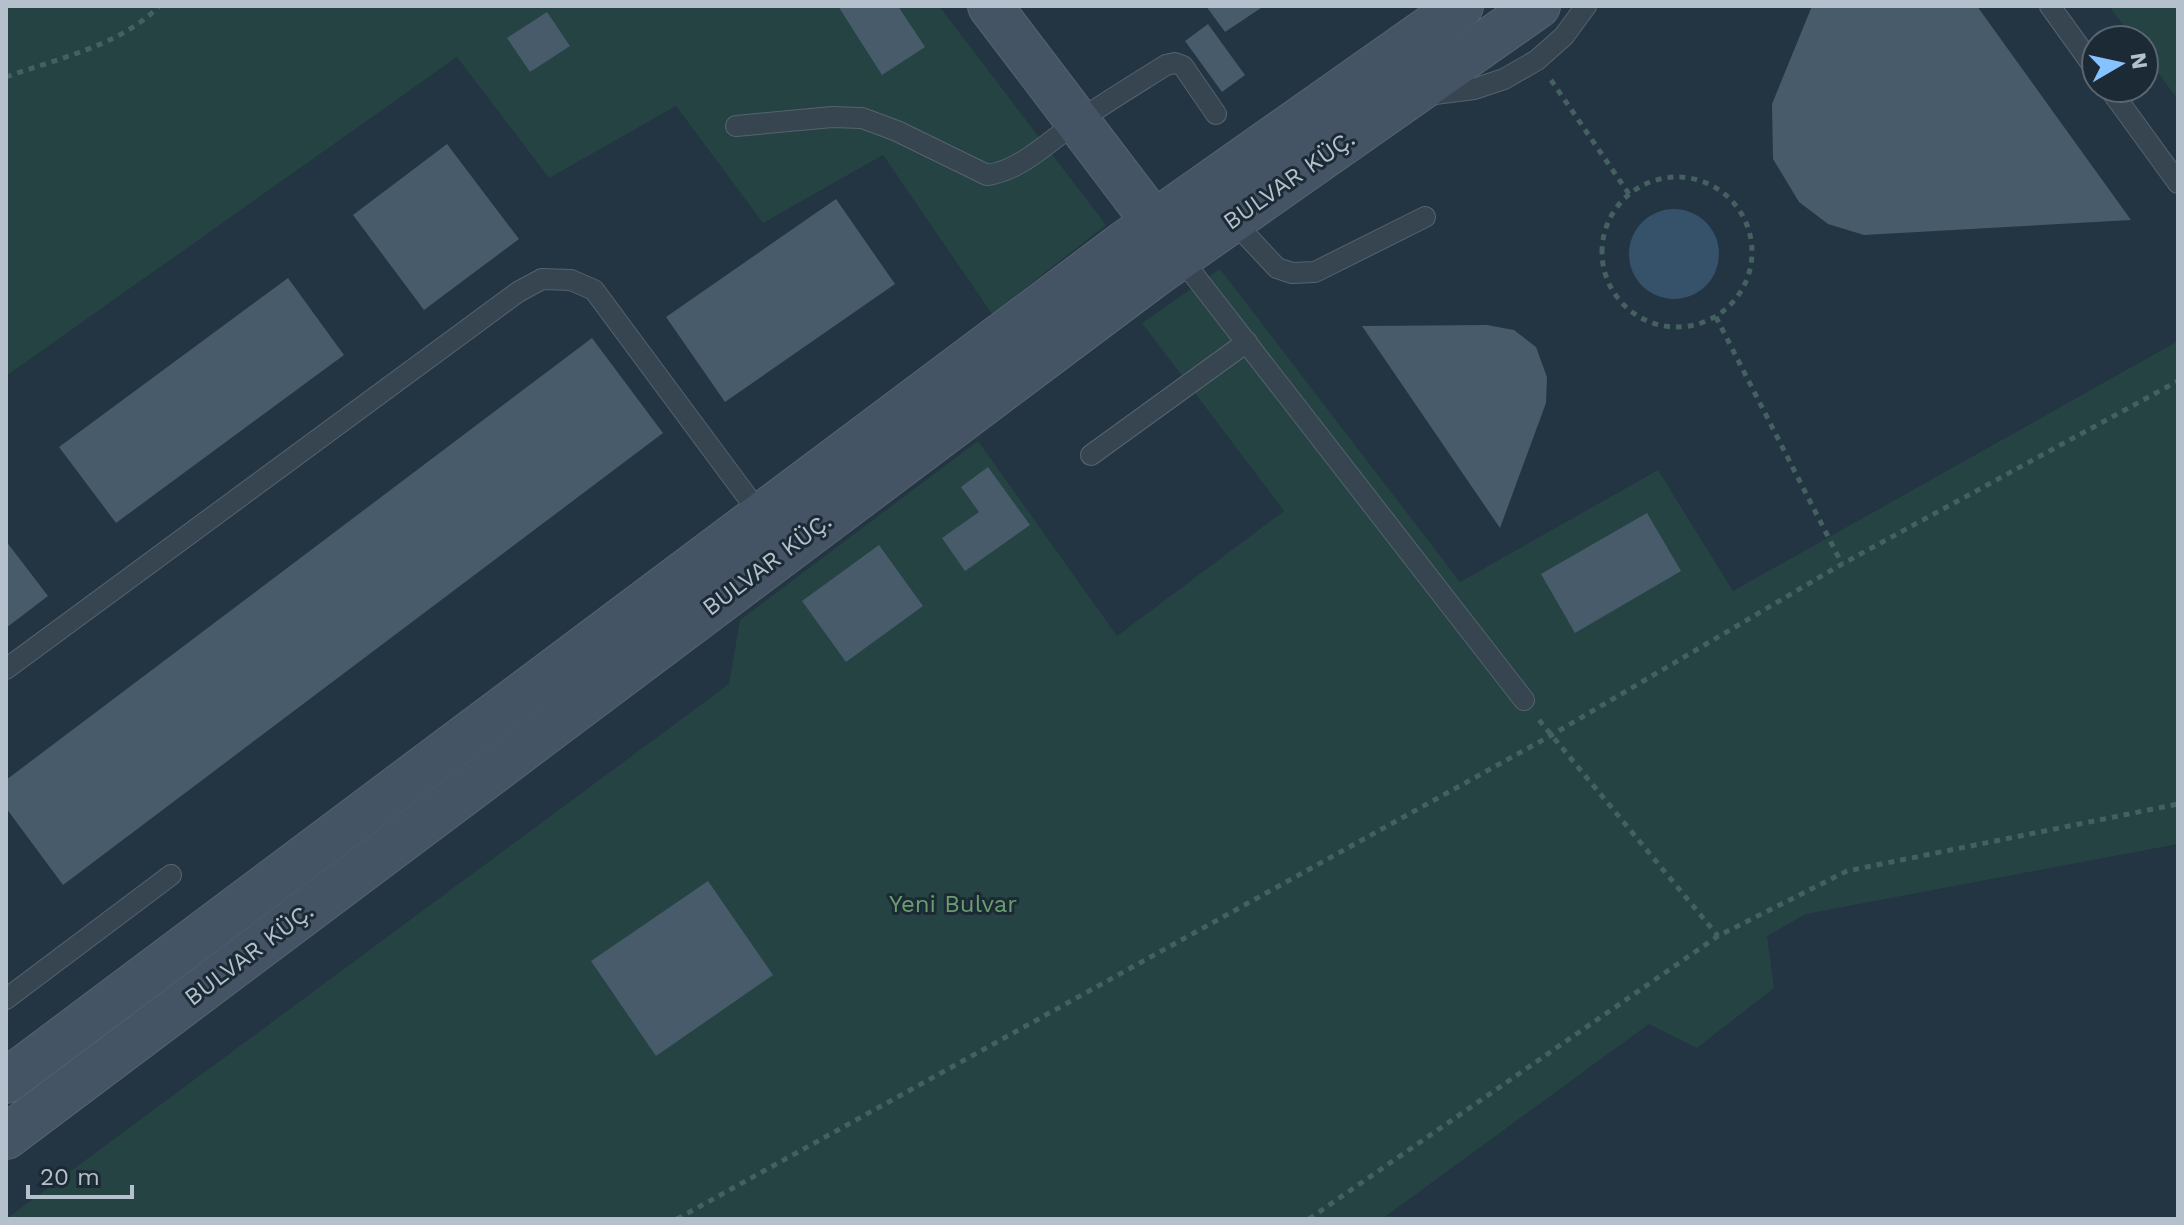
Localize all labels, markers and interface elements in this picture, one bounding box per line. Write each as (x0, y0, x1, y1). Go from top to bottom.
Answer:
north arrow (2080, 24, 2160, 104)
text: N (2126, 51, 2153, 71)
street label: BULVAR KÜÇ. (1218, 124, 1360, 236)
street label: BULVAR KÜÇ. (697, 506, 837, 622)
park label: Yeni Bulvar (889, 890, 1017, 918)
street label: BULVAR KÜÇ. (179, 896, 319, 1012)
scale bar (28, 1149, 132, 1199)
text: 20 m (40, 1163, 100, 1191)

